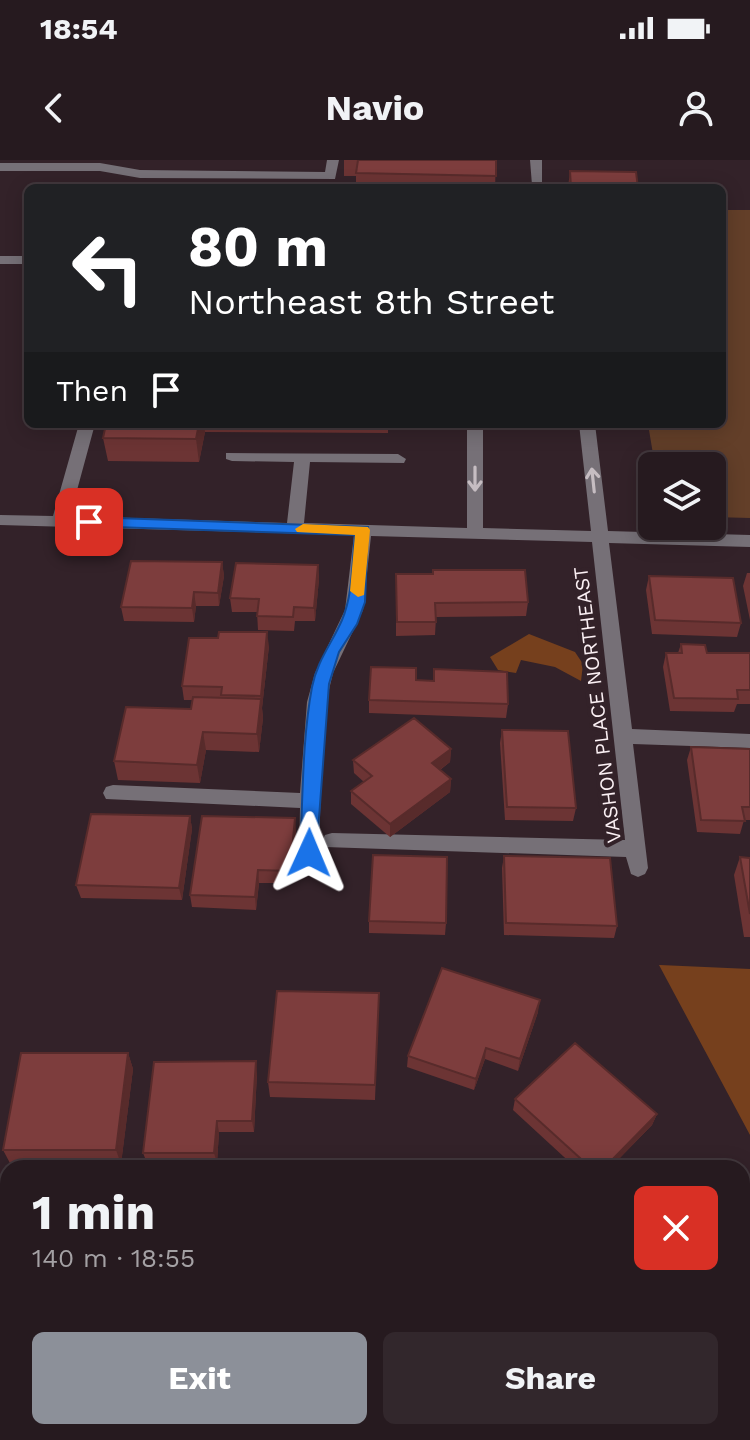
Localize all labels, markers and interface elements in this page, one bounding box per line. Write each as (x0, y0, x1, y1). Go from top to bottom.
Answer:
text: 18:54 (40, 11, 118, 46)
icon: back (32, 86, 76, 130)
icon: person (674, 86, 718, 130)
text: Navio (326, 87, 424, 129)
text: 80 m (188, 214, 328, 280)
icon: left (56, 216, 160, 320)
text: Northeast 8th Street (188, 281, 554, 323)
icon: arrive (144, 368, 188, 412)
text: Then (56, 373, 128, 408)
map controls (638, 452, 726, 540)
button: layers (638, 452, 726, 540)
one-way arrow (467, 465, 483, 492)
one-way arrow (586, 467, 601, 494)
pin (55, 488, 123, 556)
icon: arrive (67, 500, 111, 544)
street label: VASHON PLACE NORTHEAST (568, 565, 626, 845)
position arrow (267, 811, 351, 895)
text: 1 min (32, 1184, 155, 1241)
button: close (634, 1186, 718, 1270)
text: 140 m · 18:55 (32, 1243, 195, 1273)
button: Exit (32, 1332, 367, 1424)
button: Share (383, 1332, 718, 1424)

